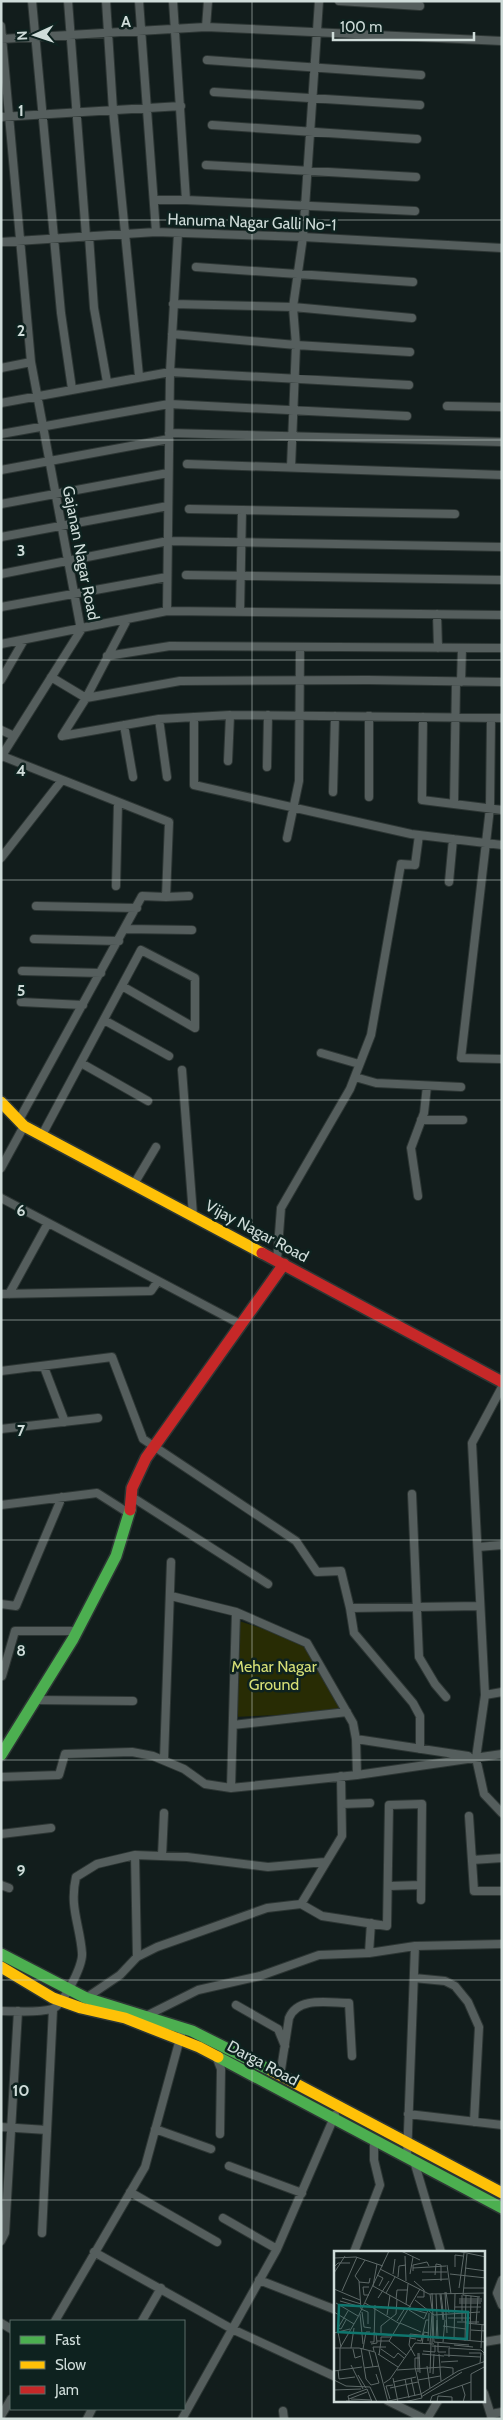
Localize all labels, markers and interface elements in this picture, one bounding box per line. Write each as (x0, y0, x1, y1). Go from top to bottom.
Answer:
north arrow (10, 10, 60, 60)
scale bar (333, 10, 474, 42)
text: A (121, 12, 131, 31)
text: 100 m (340, 18, 382, 36)
text: N (13, 30, 31, 41)
text: 1 (18, 101, 24, 120)
street label: Hanuma Nagar Galli No-1 (167, 210, 337, 234)
text: 2 (17, 321, 25, 340)
street label: Gajanan Nagar Road (59, 484, 103, 622)
text: 3 (17, 541, 25, 560)
text: 4 (16, 761, 26, 780)
text: 5 (17, 981, 25, 1000)
street label: Vijay Nagar Road (202, 1196, 312, 1266)
text: 6 (17, 1201, 26, 1220)
text: 7 (17, 1421, 26, 1440)
text: 8 (16, 1641, 26, 1660)
park label: Mehar Nagar Ground (231, 1657, 318, 1694)
text: 9 (17, 1861, 26, 1880)
street label: Darga Road (224, 2036, 302, 2090)
text: 10 (12, 2081, 30, 2100)
inset map (334, 2251, 486, 2402)
legend (10, 2320, 185, 2410)
text: Fast (55, 2331, 80, 2349)
text: Slow (55, 2356, 86, 2374)
text: Jam (54, 2381, 79, 2399)

